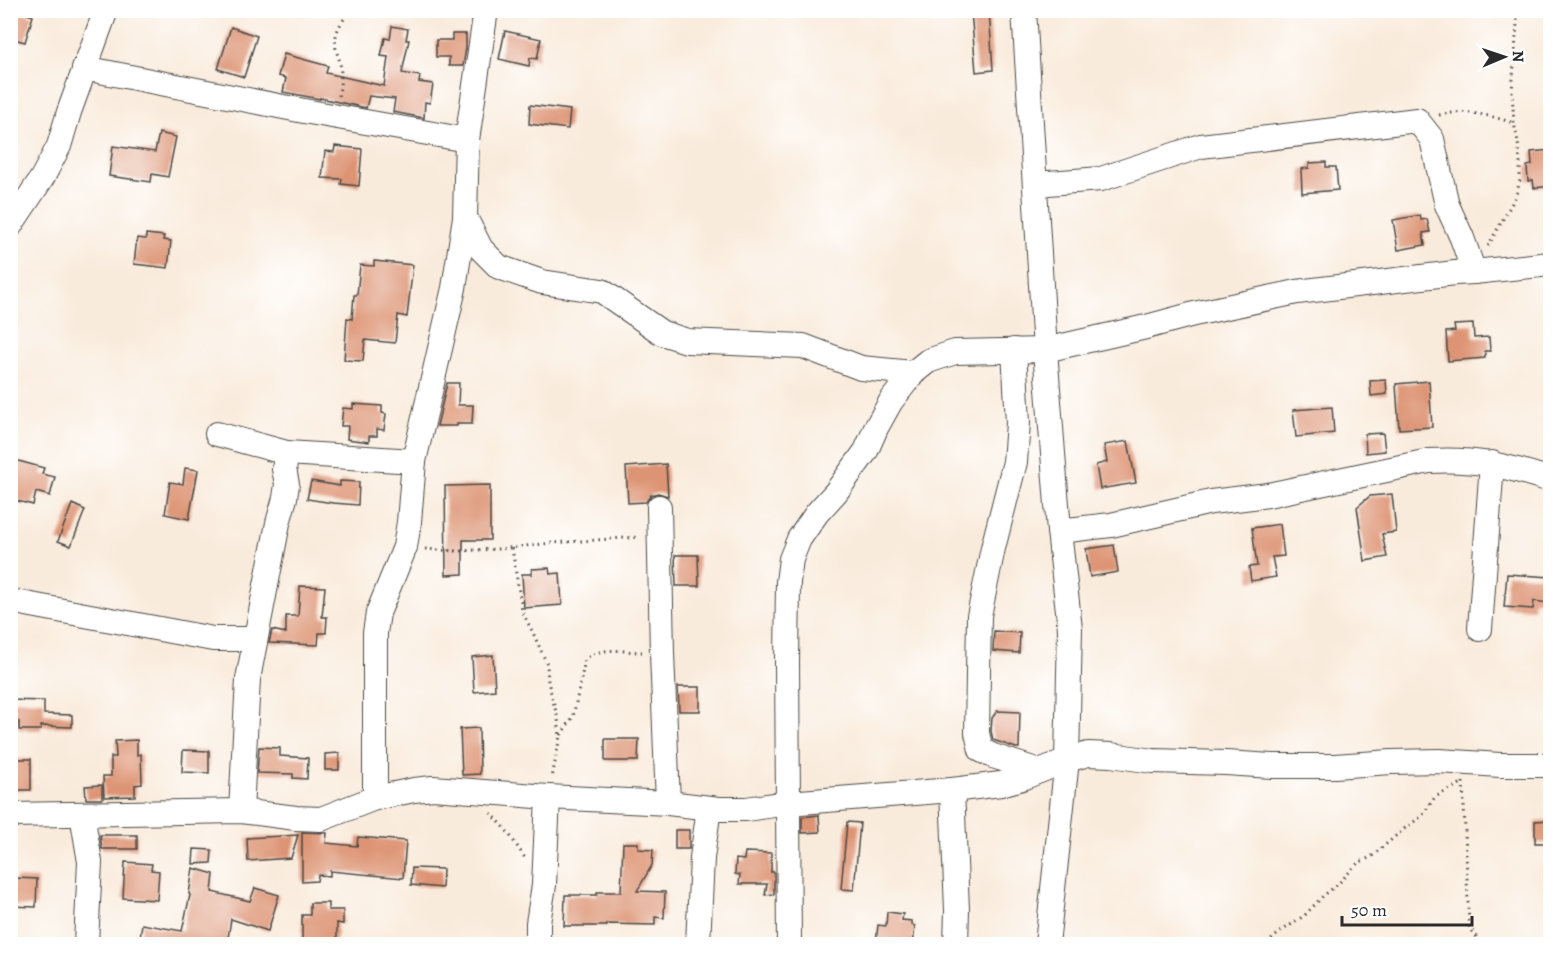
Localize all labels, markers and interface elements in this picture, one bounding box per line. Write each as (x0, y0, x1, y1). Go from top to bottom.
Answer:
north arrow (1474, 27, 1534, 87)
text: N (1507, 50, 1529, 63)
scale bar (1342, 889, 1472, 927)
text: 50 m (1351, 898, 1387, 922)

